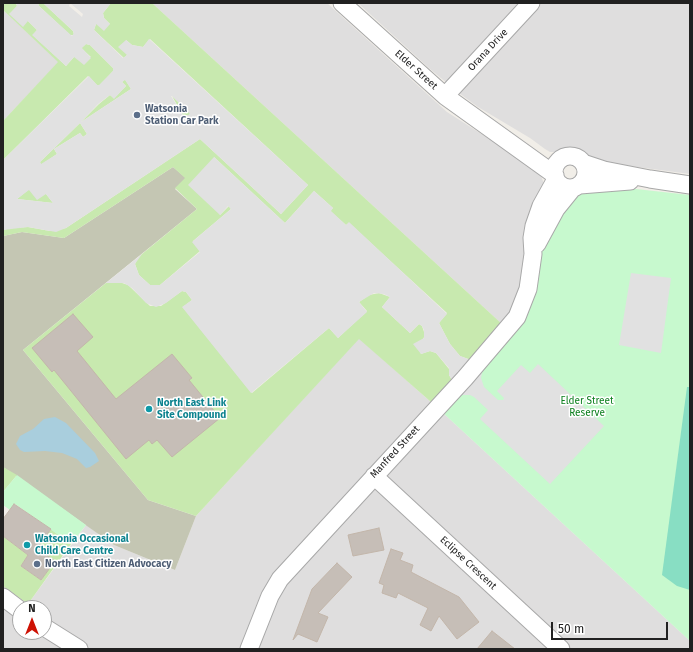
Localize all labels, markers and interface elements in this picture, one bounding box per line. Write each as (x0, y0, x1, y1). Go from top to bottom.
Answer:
street label: Orana Drive (465, 26, 511, 74)
street label: Elder Street (392, 48, 440, 92)
place label: Watsonia Station Car Park (145, 103, 219, 126)
marker: Watsonia Station Car Park (132, 110, 142, 120)
park label: Elder Street Reserve (560, 395, 614, 418)
place label: North East Link Site Compound (157, 397, 226, 420)
marker: North East Link Site Compound (144, 404, 154, 414)
street label: Manfred Street (368, 423, 422, 481)
place label: Watsonia Occasional Child Care Centre (35, 533, 129, 556)
street label: Eclipse Crescent (437, 534, 499, 592)
marker: Watsonia Occasional Child Care Centre (22, 540, 32, 550)
place label: North East Citizen Advocacy (45, 558, 171, 570)
marker: North East Citizen Advocacy (32, 559, 42, 569)
north arrow (12, 600, 52, 640)
text: N (28, 602, 36, 615)
scale bar (553, 614, 670, 640)
text: 50 m (558, 622, 584, 636)

